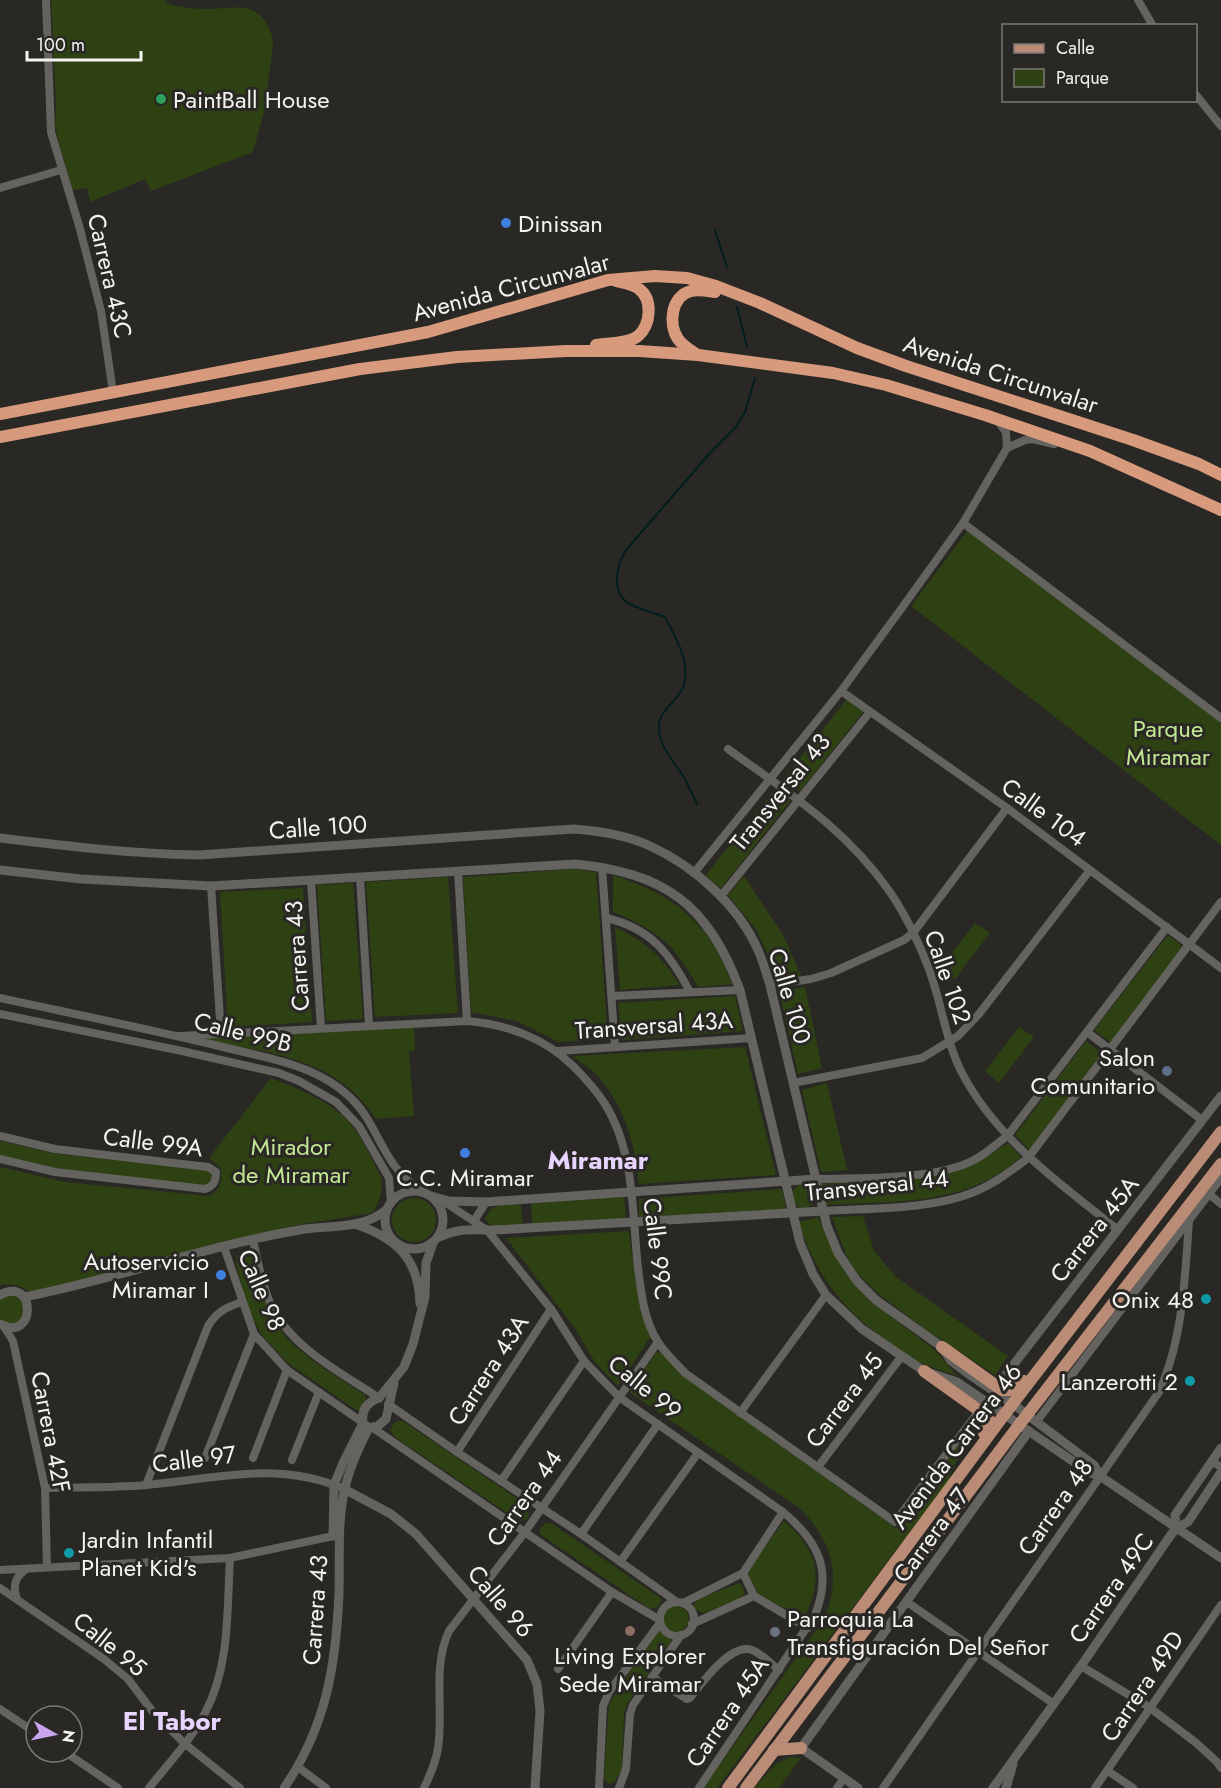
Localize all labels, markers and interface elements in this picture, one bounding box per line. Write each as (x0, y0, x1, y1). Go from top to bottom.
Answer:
scale bar (27, 24, 141, 62)
legend (1002, 24, 1197, 102)
text: 100 m (36, 32, 85, 58)
text: Calle (1056, 35, 1095, 61)
text: Parque (1056, 65, 1109, 91)
place label: PaintBall House (173, 82, 330, 117)
marker: PaintBall House (154, 92, 168, 106)
place label: Dinissan (518, 206, 603, 241)
street label: Carrera 43C (79, 210, 141, 342)
marker: Dinissan (499, 216, 513, 230)
street label: Avenida Circunvalar (408, 244, 614, 330)
street label: Avenida Circunvalar (899, 326, 1104, 422)
park label: Parque Miramar (1126, 711, 1211, 774)
street label: Transversal 43 (721, 725, 839, 859)
street label: Calle 104 (994, 769, 1094, 855)
street label: Calle 100 (268, 806, 368, 848)
street label: Carrera 43 (276, 900, 318, 1012)
street label: Calle 102 (916, 925, 980, 1029)
street label: Calle 100 (760, 944, 820, 1048)
street label: Transversal 43A (574, 1002, 734, 1048)
street label: Calle 99B (190, 1003, 296, 1061)
place label: Salon Comunitario (1030, 1040, 1155, 1103)
marker: Salon Comunitario (1160, 1064, 1174, 1078)
street label: Calle 99A (101, 1119, 205, 1166)
park label: Mirador de Miramar (232, 1129, 350, 1192)
district label: Miramar (547, 1141, 649, 1179)
marker: C.C. Miramar (458, 1146, 472, 1160)
place label: C.C. Miramar (396, 1160, 535, 1195)
street label: Transversal 44 (804, 1160, 950, 1210)
street label: Carrera 45A (1041, 1168, 1147, 1290)
street label: Calle 99C (634, 1196, 682, 1302)
place label: Autoservicio Miramar I (84, 1244, 209, 1307)
street label: Calle 98 (229, 1244, 295, 1336)
marker: Autoservicio Miramar I (214, 1268, 228, 1282)
place label: Onix 48 (1112, 1282, 1194, 1317)
marker: Onix 48 (1199, 1292, 1213, 1306)
street label: Carrera 43A (439, 1307, 537, 1432)
street label: Carrera 45 (797, 1345, 891, 1455)
street label: Calle 99 (600, 1346, 690, 1428)
street label: Avenida Carrera 46 (882, 1356, 1030, 1536)
place label: Lanzerotti 2 (1060, 1364, 1178, 1399)
street label: Carrera 42F (22, 1368, 80, 1496)
marker: Lanzerotti 2 (1183, 1374, 1197, 1388)
street label: Calle 97 (150, 1436, 238, 1482)
street label: Carrera 44 (478, 1442, 570, 1554)
street label: Carrera 48 (1009, 1452, 1101, 1562)
street label: Carrera 47 (885, 1480, 978, 1590)
place label: Jardin Infantil Planet Kid's (78, 1522, 213, 1585)
street label: Carrera 49C (1060, 1526, 1162, 1650)
marker: Jardin Infantil Planet Kid's (62, 1546, 76, 1560)
street label: Carrera 43 (294, 1554, 336, 1666)
street label: Calle 96 (460, 1557, 542, 1645)
place label: Parroquia La Transfiguración Del Señor (787, 1601, 1050, 1664)
street label: Calle 95 (66, 1603, 154, 1685)
street label: Carrera 49D (1092, 1623, 1192, 1749)
marker: Living Explorer Sede Miramar (623, 1624, 637, 1638)
marker: Parroquia La Transfiguración Del Señor (768, 1625, 782, 1639)
place label: Living Explorer Sede Miramar (554, 1638, 706, 1701)
street label: Carrera 45A (677, 1650, 777, 1774)
district label: El Tabor (123, 1702, 222, 1740)
north arrow (24, 1704, 84, 1764)
text: N (56, 1728, 81, 1744)

